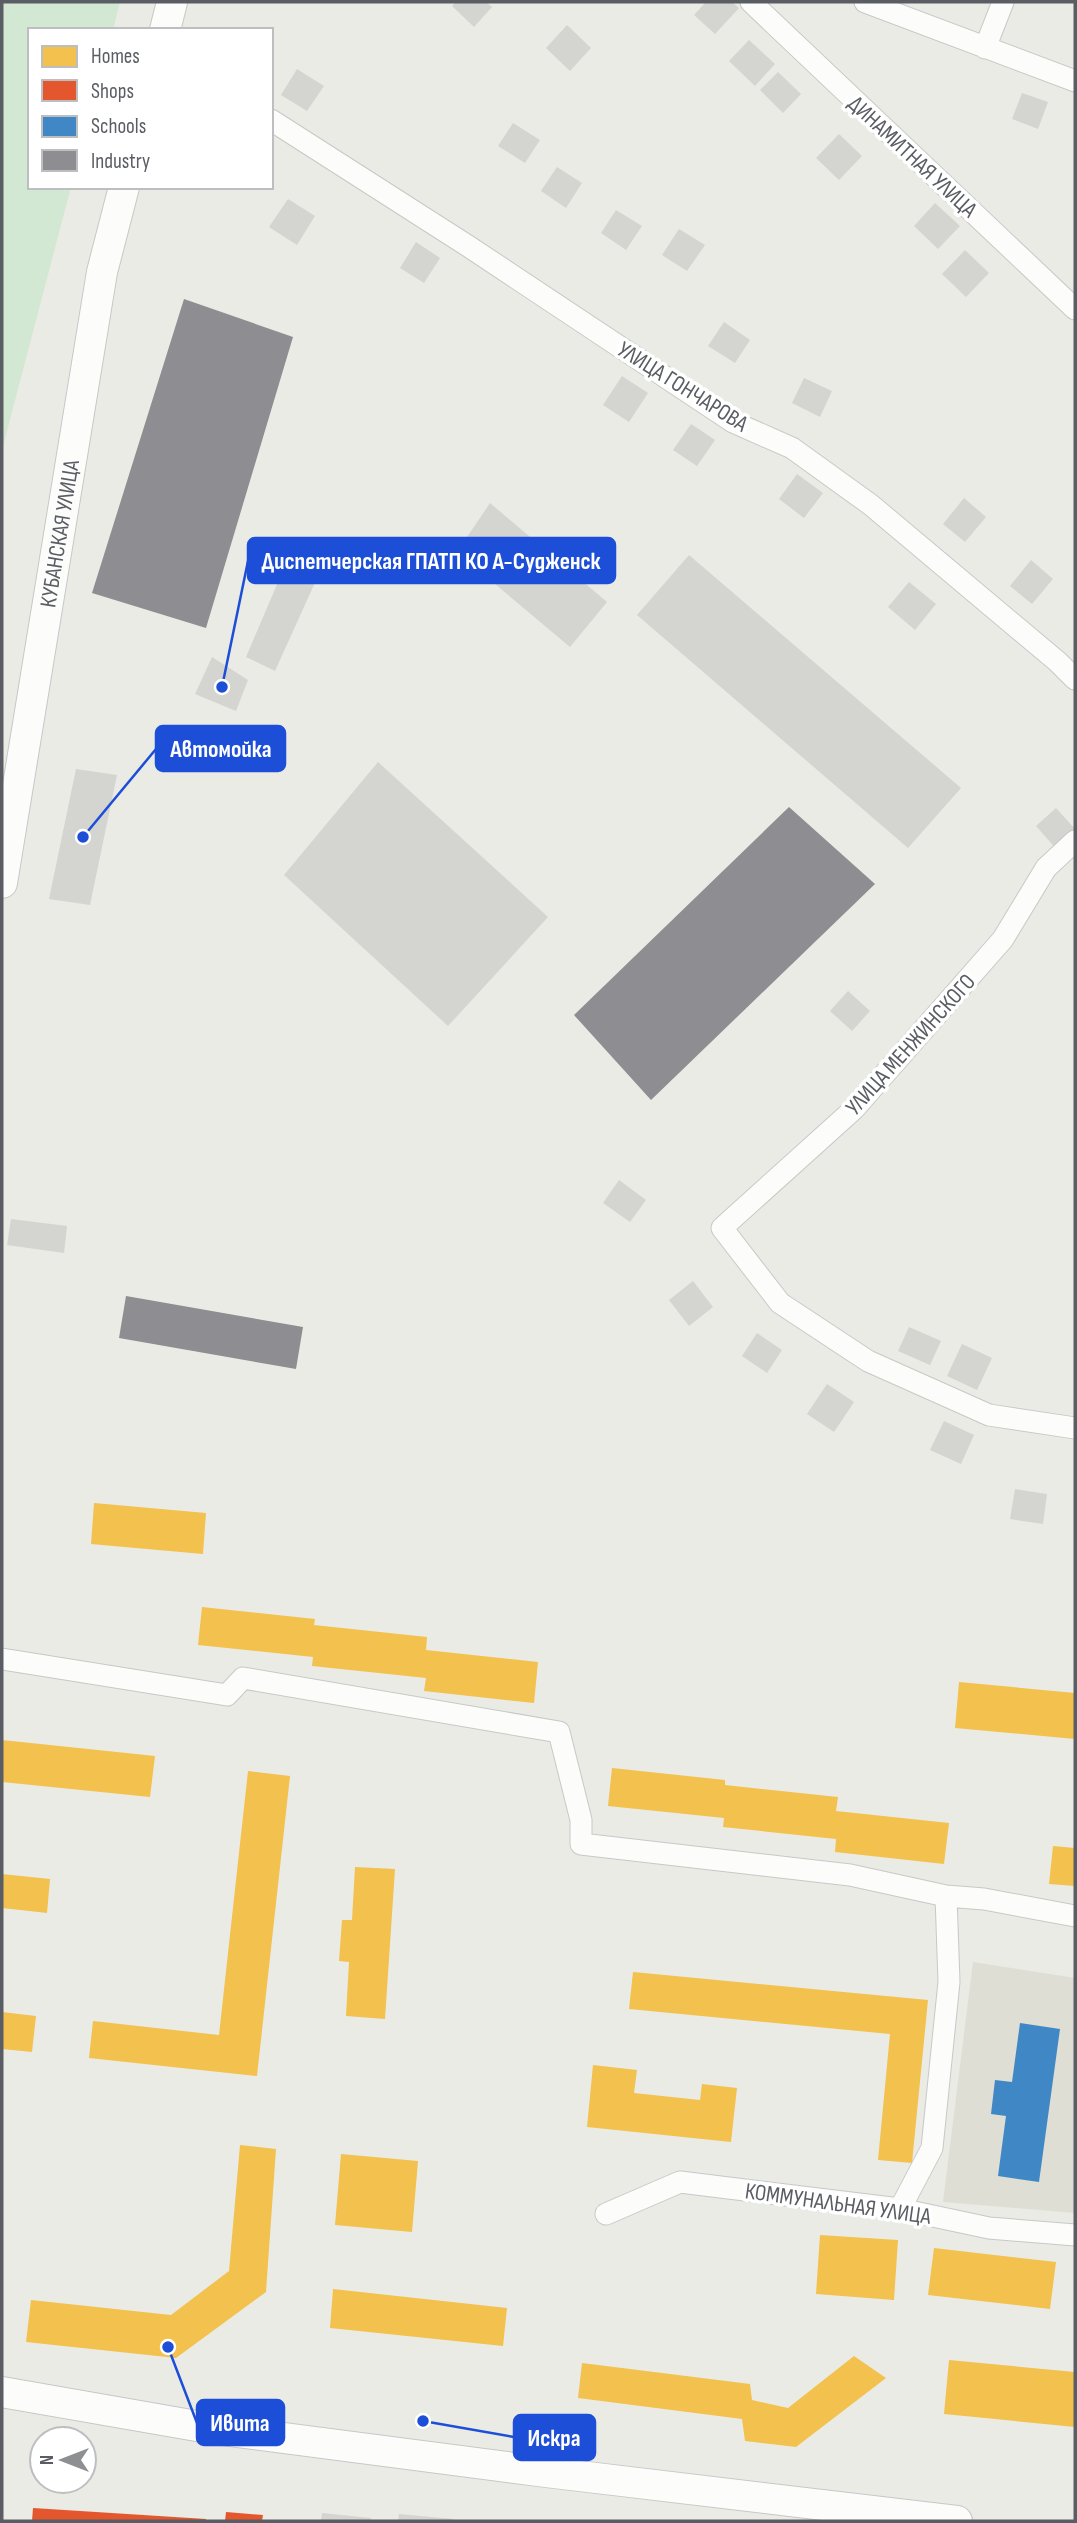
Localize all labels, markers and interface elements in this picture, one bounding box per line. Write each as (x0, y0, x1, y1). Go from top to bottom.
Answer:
legend (28, 28, 273, 189)
text: Homes (91, 44, 140, 69)
text: Shops (91, 79, 134, 104)
street label: ДИНАМИТНАЯ УЛИЦА (842, 90, 983, 224)
text: Schools (91, 114, 146, 139)
text: Industry (91, 149, 150, 174)
street label: УЛИЦА ГОНЧАРОВА (612, 336, 753, 438)
street label: КУБАНСКАЯ УЛИЦА (34, 458, 86, 610)
callout: Диспетчерская ГПАТП КО А-Судженск (248, 538, 615, 583)
text: Диспетчерская ГПАТП КО А-Судженск (261, 547, 602, 576)
callout: Автомойка (156, 726, 285, 771)
text: Автомойка (169, 735, 272, 764)
street label: УЛИЦА МЕНЖИНСКОГО (840, 968, 982, 1121)
street label: КОММУНАЛЬНАЯ УЛИЦА (743, 2177, 933, 2231)
callout: Ивита (197, 2400, 284, 2445)
text: Ивита (210, 2409, 270, 2438)
callout: Искра (514, 2415, 595, 2460)
text: Искра (527, 2424, 581, 2453)
north arrow (28, 2425, 98, 2495)
text: N (36, 2455, 59, 2465)

